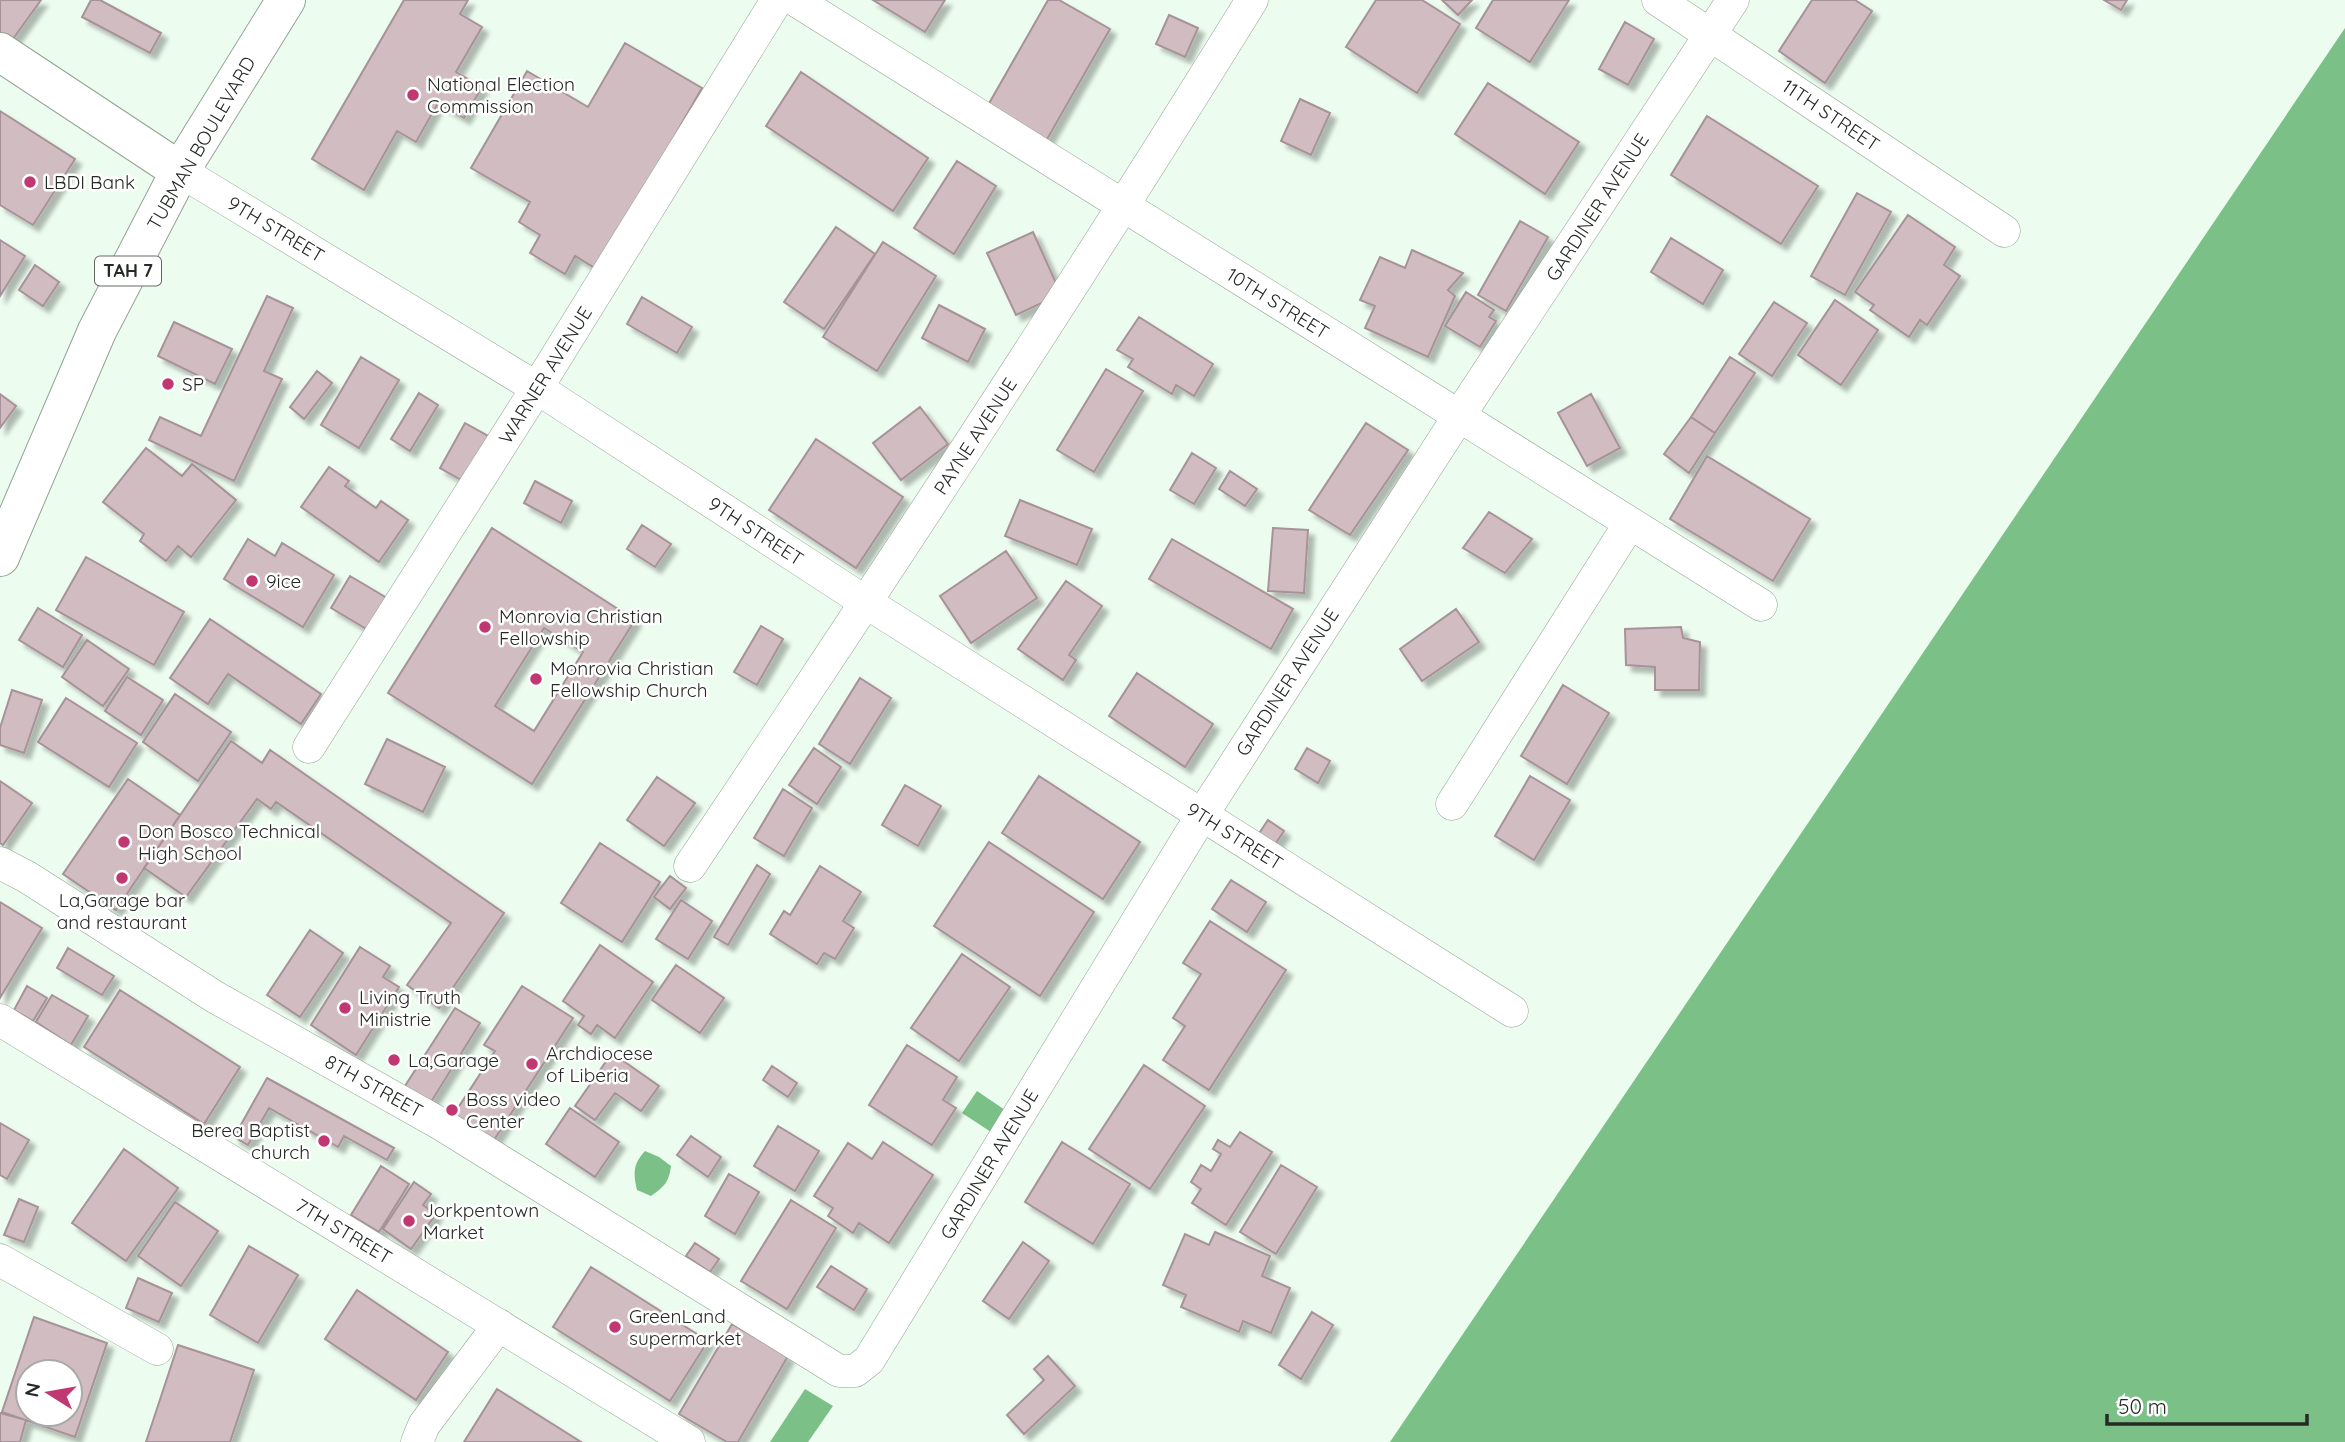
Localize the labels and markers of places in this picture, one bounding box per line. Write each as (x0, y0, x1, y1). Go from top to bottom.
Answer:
place label: National Election Commission (427, 72, 575, 118)
marker: National Election Commission (405, 87, 421, 103)
place label: LBDI Bank (44, 170, 135, 194)
marker: LBDI Bank (22, 174, 38, 190)
place label: SP (182, 372, 204, 396)
marker: SP (160, 376, 176, 392)
place label: 9ice (266, 569, 301, 593)
marker: 9ice (244, 573, 260, 589)
place label: Monrovia Christian Fellowship (499, 604, 663, 650)
marker: Monrovia Christian Fellowship (477, 619, 493, 635)
place label: Monrovia Christian Fellowship Church (550, 656, 714, 702)
marker: Monrovia Christian Fellowship Church (528, 671, 544, 687)
place label: Don Bosco Technical High School (138, 819, 320, 865)
marker: Don Bosco Technical High School (116, 834, 132, 850)
marker: La,Garage bar and restaurant (114, 870, 130, 886)
place label: La,Garage bar and restaurant (57, 888, 187, 934)
place label: Living Truth Ministrie (359, 985, 461, 1031)
marker: Living Truth Ministrie (337, 1000, 353, 1016)
place label: Archdiocese of Liberia (546, 1041, 653, 1087)
place label: La,Garage (408, 1048, 499, 1072)
marker: La,Garage (386, 1052, 402, 1068)
marker: Archdiocese of Liberia (524, 1056, 540, 1072)
place label: Boss video Center (466, 1087, 561, 1133)
marker: Boss video Center (444, 1102, 460, 1118)
place label: Berea Baptist church (191, 1118, 310, 1164)
marker: Berea Baptist church (316, 1133, 332, 1149)
place label: Jorkpentown Market (423, 1198, 539, 1244)
marker: Jorkpentown Market (401, 1213, 417, 1229)
place label: GreenLand supermarket (629, 1304, 741, 1350)
marker: GreenLand supermarket (607, 1319, 623, 1335)

